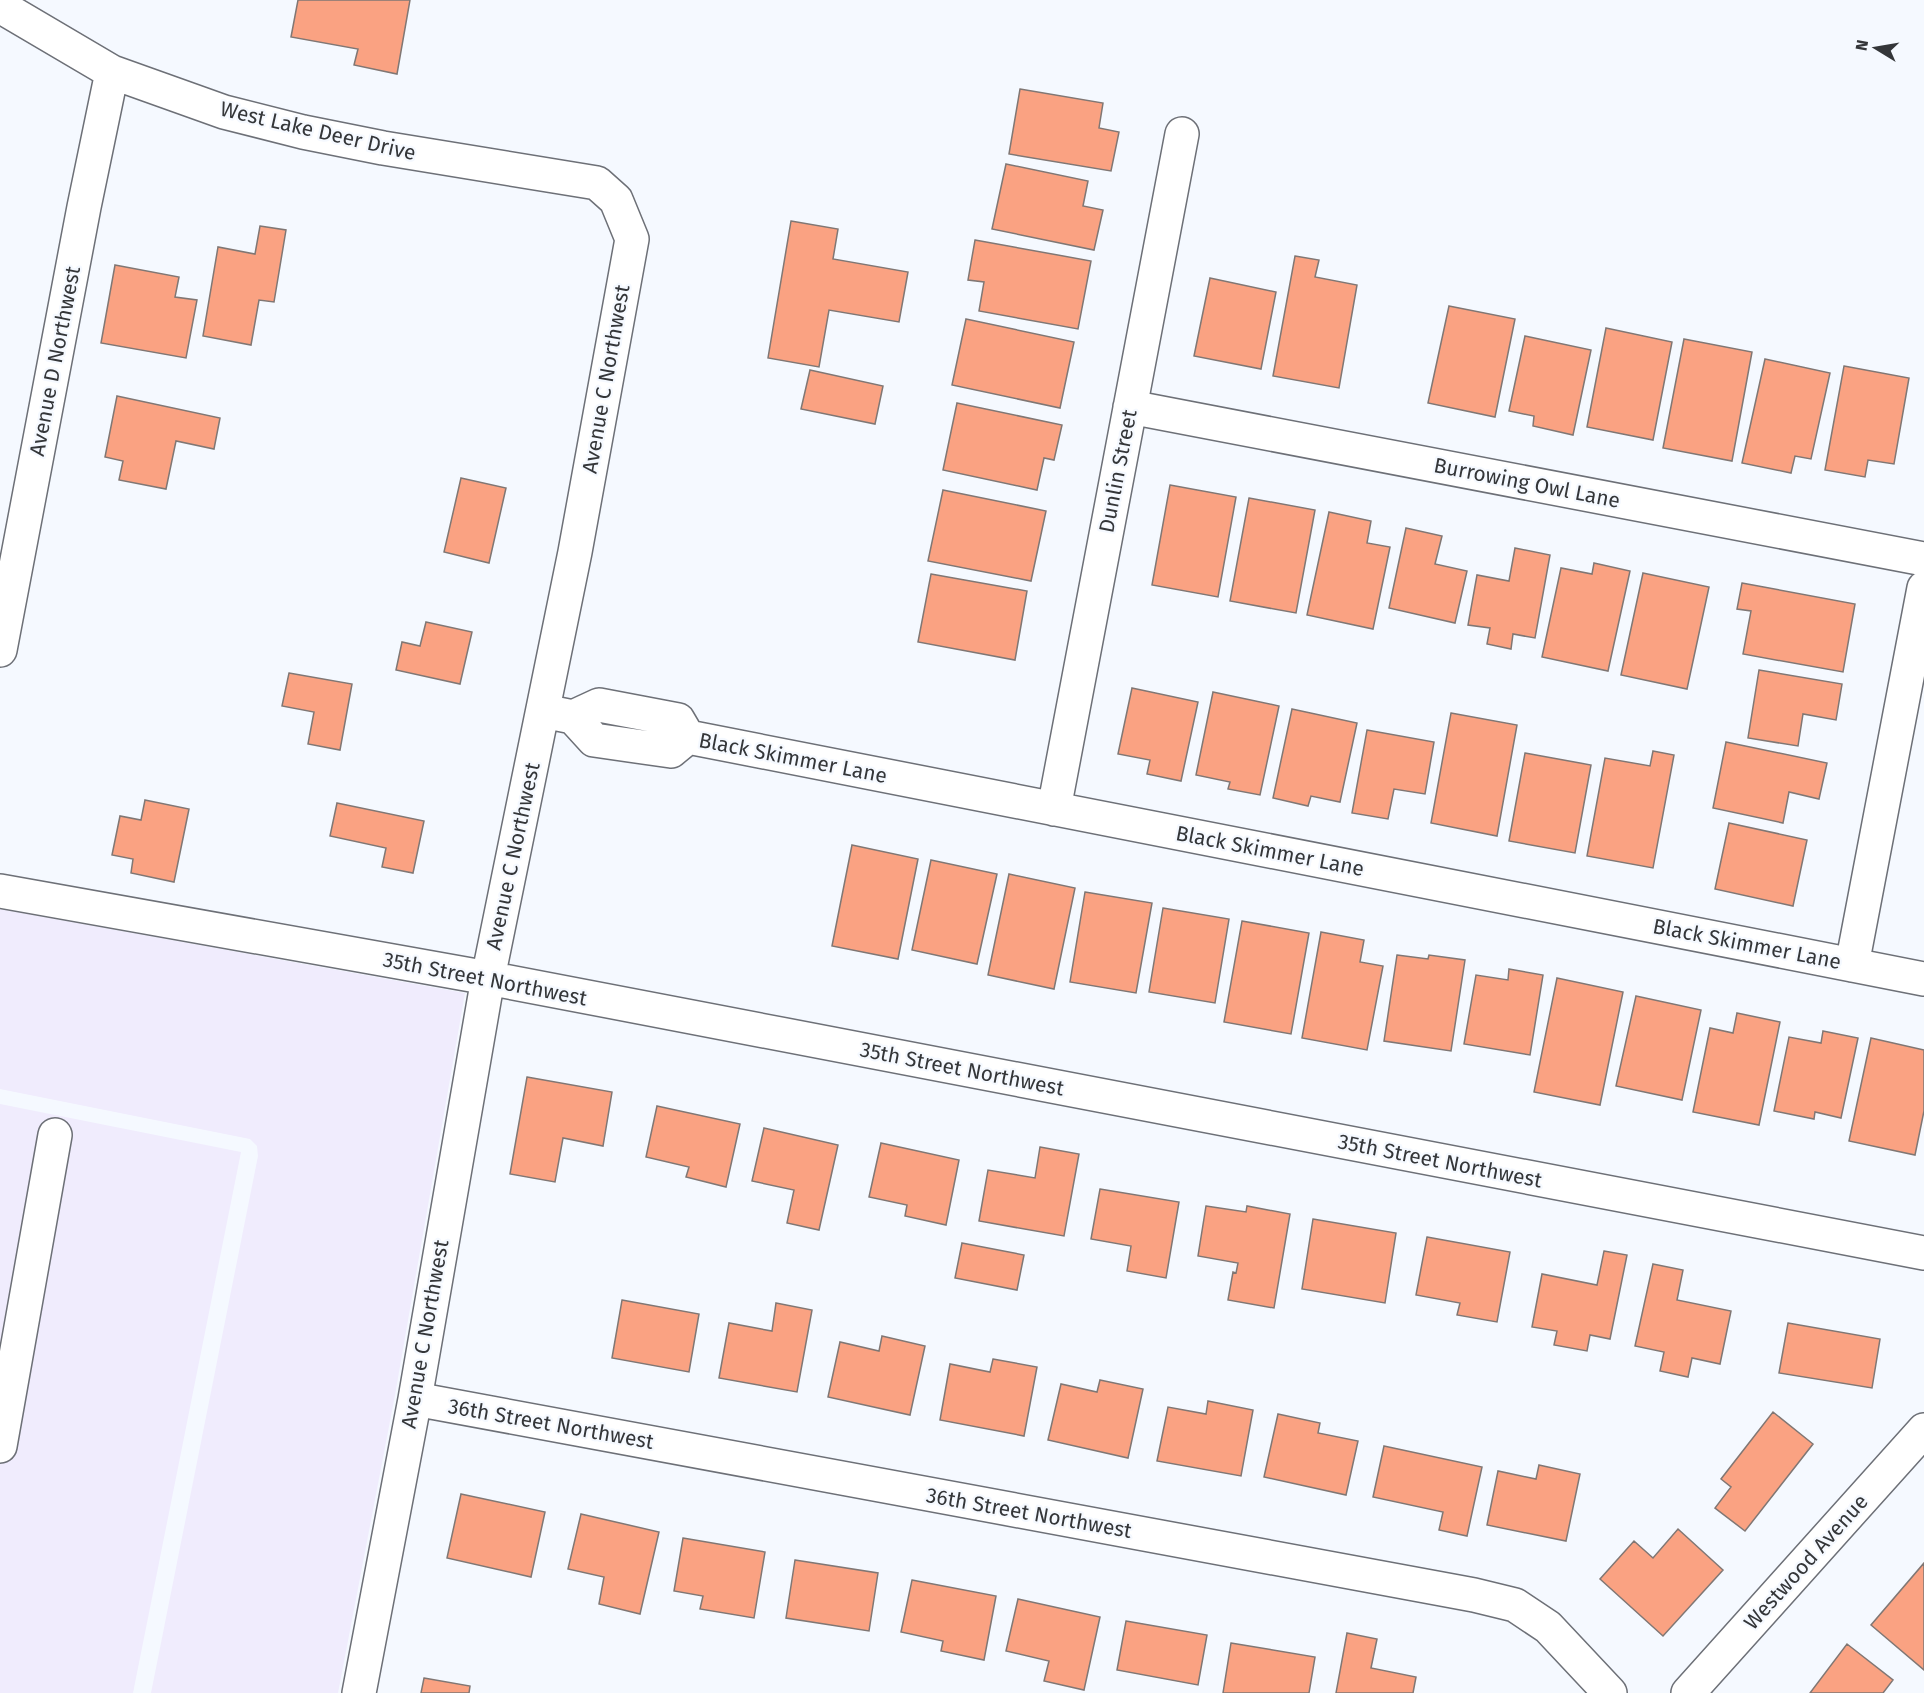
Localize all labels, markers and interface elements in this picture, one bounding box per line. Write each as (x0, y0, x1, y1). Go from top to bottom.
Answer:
north arrow (1846, 18, 1906, 78)
text: N (1851, 38, 1872, 52)
street label: West Lake Deer Drive (218, 96, 418, 166)
street label: Avenue D Northwest (24, 263, 86, 458)
street label: Avenue C Northwest (577, 282, 635, 475)
street label: Dunlin Street (1093, 407, 1143, 535)
street label: Burrowing Owl Lane (1432, 452, 1622, 514)
street label: Black Skimmer Lane (697, 727, 889, 789)
street label: Avenue C Northwest (480, 759, 546, 952)
street label: Black Skimmer Lane (1174, 820, 1366, 882)
street label: Black Skimmer Lane (1651, 913, 1843, 975)
street label: 35th Street Northwest (381, 946, 590, 1012)
street label: 35th Street Northwest (858, 1036, 1067, 1102)
street label: 35th Street Northwest (1336, 1128, 1545, 1194)
street label: Avenue C Northwest (396, 1237, 454, 1430)
street label: 36th Street Northwest (446, 1393, 656, 1455)
street label: 36th Street Northwest (924, 1482, 1134, 1544)
street label: Westwood Avenue (1738, 1489, 1874, 1635)

